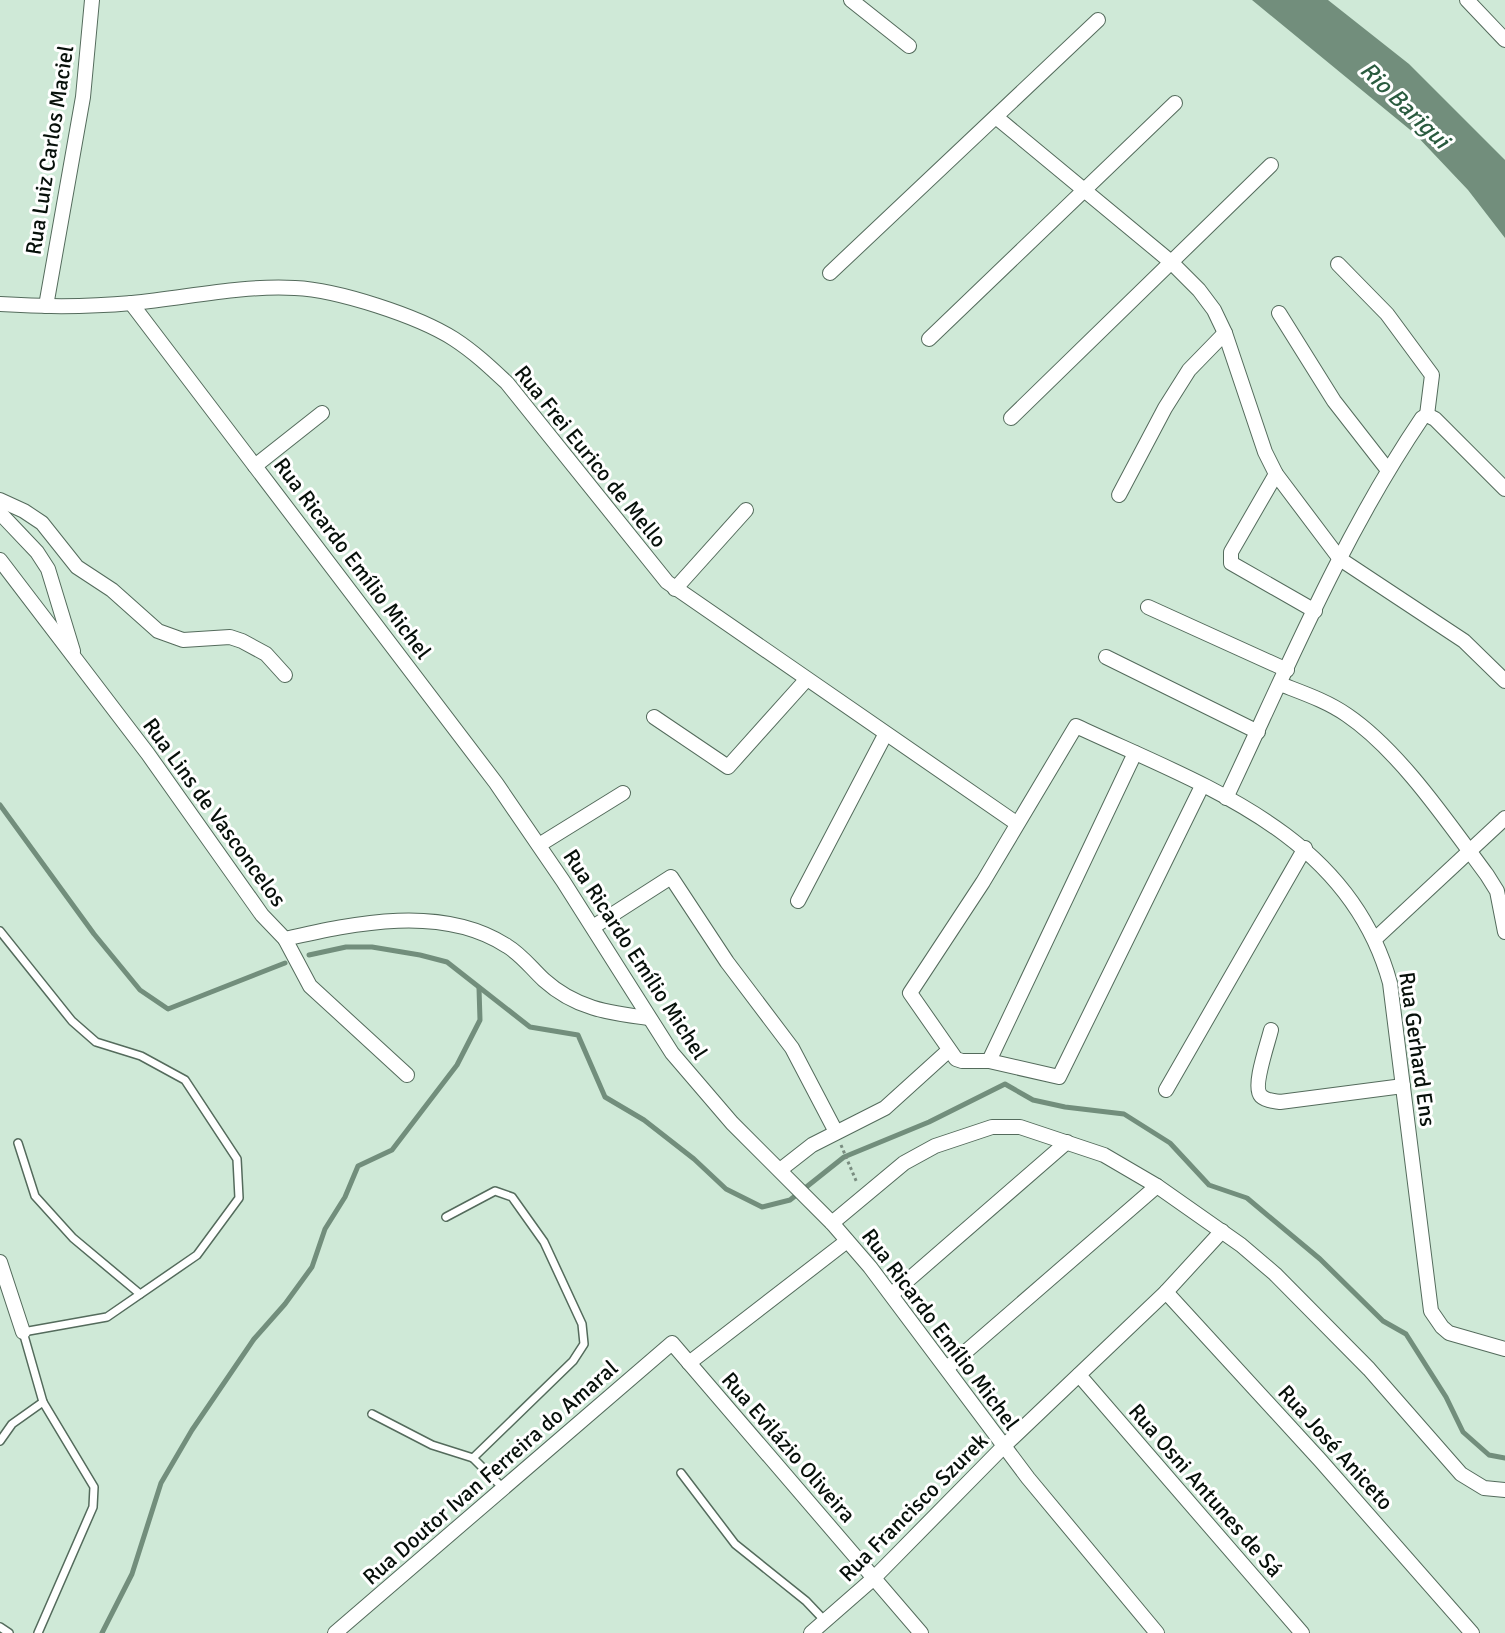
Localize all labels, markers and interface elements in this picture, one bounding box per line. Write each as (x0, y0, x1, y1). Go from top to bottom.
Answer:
street label: Rua Luiz Carlos Maciel (20, 43, 79, 257)
water label: Rio Barigui (1354, 55, 1458, 157)
street label: Rua Frei Eurico de Mello (509, 360, 672, 553)
street label: Rua Ricardo Emílio Michel (268, 452, 437, 664)
street label: Rua Lins de Vasconcelos (137, 713, 292, 912)
street label: Rua Ricardo Emílio Michel (557, 844, 714, 1065)
street label: Rua Gerhard Ens (1393, 970, 1442, 1128)
street label: Rua Ricardo Emílio Michel (856, 1223, 1025, 1435)
street label: Rua Doutor Ivan Ferreira do Amaral (357, 1354, 623, 1590)
street label: Rua Evilázio Oliveira (716, 1367, 861, 1528)
street label: Rua José Aniceto (1272, 1379, 1399, 1516)
street label: Rua Osni Antunes de Sá (1123, 1398, 1288, 1583)
street label: Rua Francisco Szurek (833, 1427, 993, 1587)

